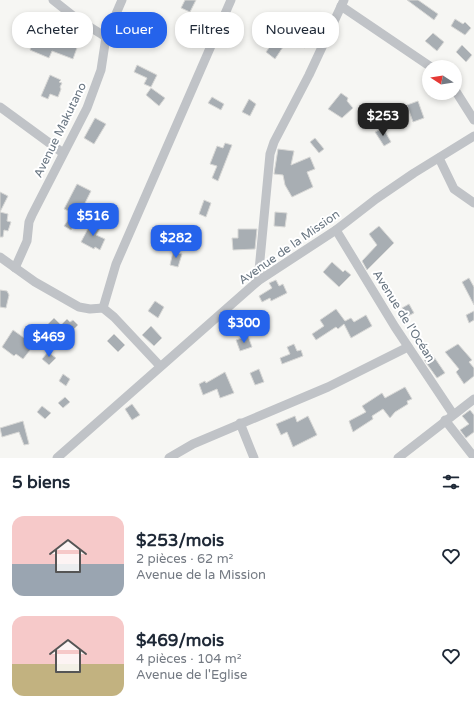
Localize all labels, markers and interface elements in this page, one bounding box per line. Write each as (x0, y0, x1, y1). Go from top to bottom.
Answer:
chip: Acheter (12, 12, 93, 48)
chip: Louer (101, 12, 167, 48)
chip: Filtres (175, 12, 244, 48)
chip: Nouveau (252, 12, 339, 48)
north arrow (422, 60, 462, 100)
map controls (422, 60, 462, 100)
street label: Avenue Makutano (31, 80, 89, 180)
pin: $253 (359, 103, 407, 137)
text: $253 (367, 108, 399, 124)
pin: $516 (69, 203, 117, 237)
street label: Avenue de la Mission (236, 207, 342, 287)
text: $516 (77, 208, 109, 224)
pin: $282 (152, 225, 200, 259)
text: $282 (160, 230, 192, 246)
street label: Avenue de l'Océan (370, 267, 438, 365)
pin: $300 (220, 310, 268, 344)
text: $300 (228, 315, 260, 331)
pin: $469 (25, 324, 73, 358)
text: $469 (33, 329, 65, 345)
icon: filters (440, 471, 462, 493)
text: 5 biens (12, 472, 70, 493)
text: $253/mois (136, 530, 224, 551)
icon: home (44, 532, 92, 580)
icon: heart (440, 545, 462, 567)
text: 2 pièces · 62 m² (136, 551, 233, 567)
text: Avenue de la Mission (136, 567, 266, 583)
text: $469/mois (136, 630, 224, 651)
icon: home (44, 632, 92, 680)
icon: heart (440, 645, 462, 667)
text: 4 pièces · 104 m² (136, 651, 242, 667)
text: Avenue de l'Eglise (136, 667, 247, 683)

